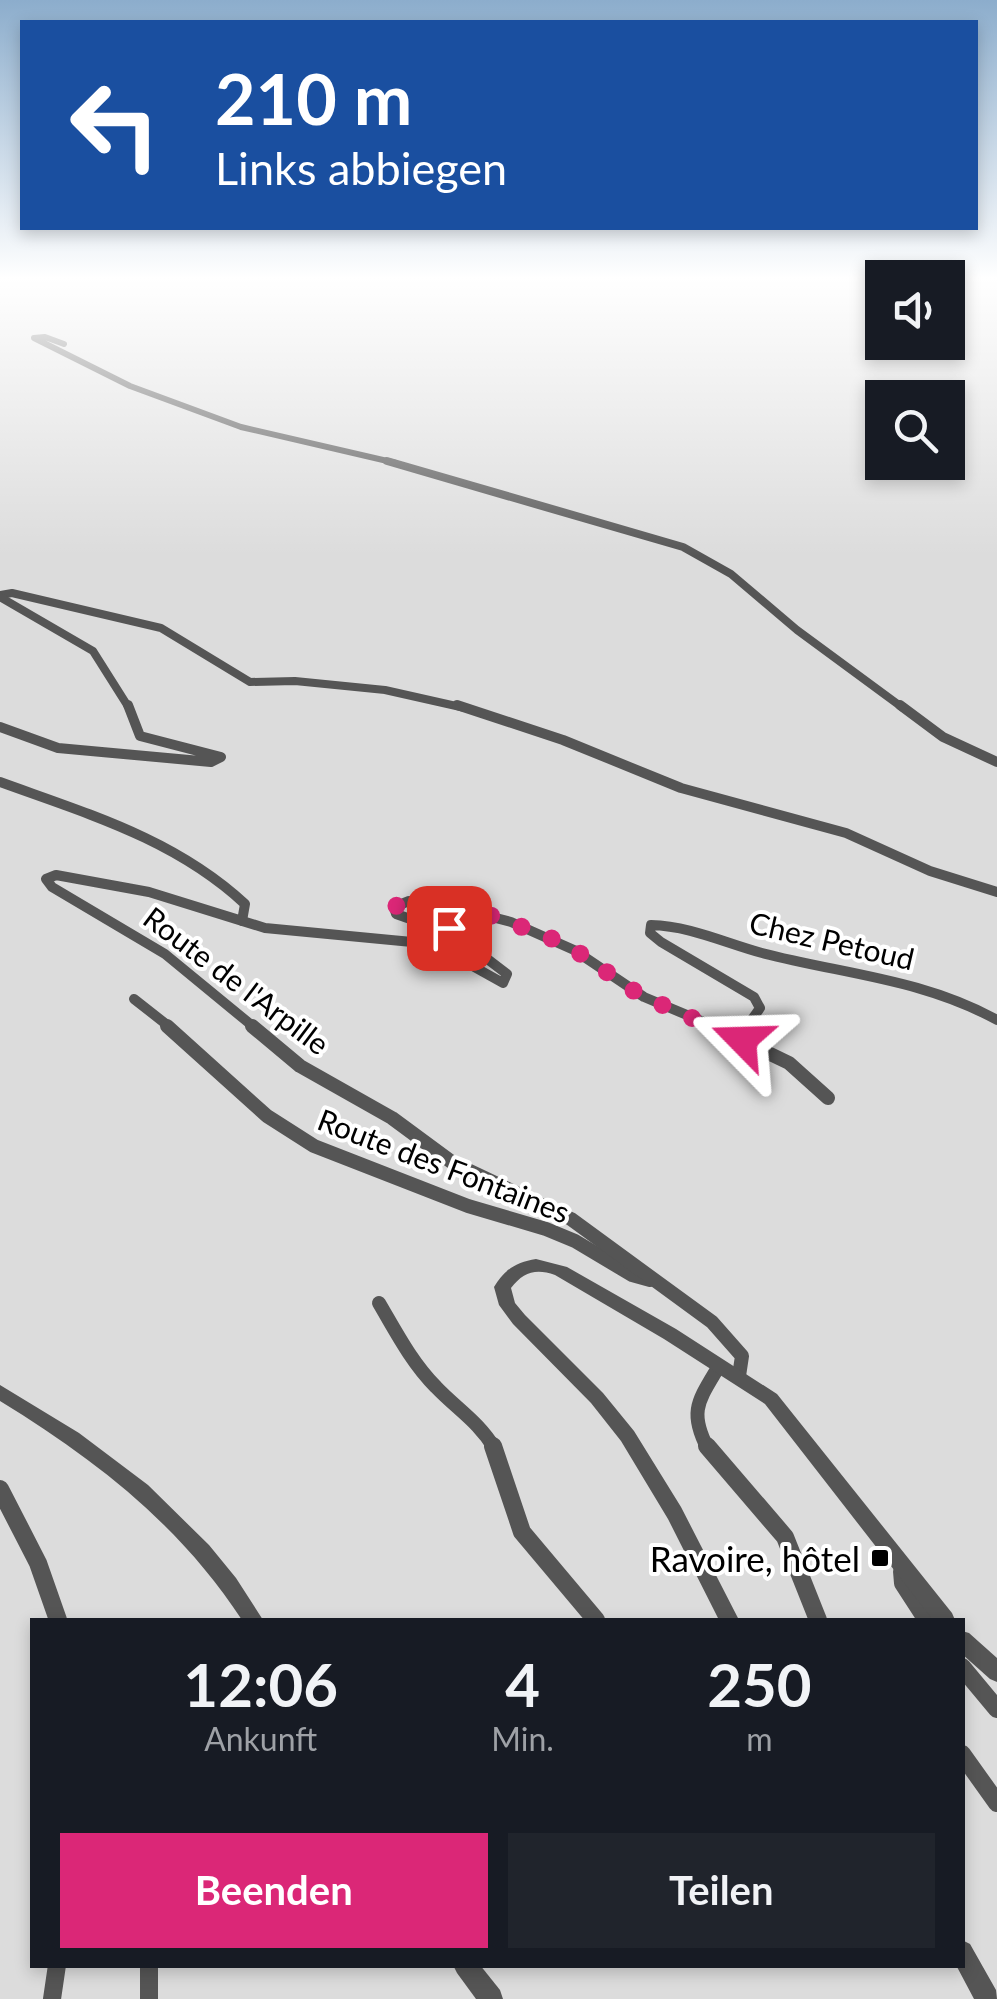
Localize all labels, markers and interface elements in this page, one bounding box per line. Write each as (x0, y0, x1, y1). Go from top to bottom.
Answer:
text: 210 m (215, 56, 412, 140)
icon: left (50, 60, 180, 190)
text: Links abbiegen (215, 141, 507, 195)
map controls (865, 260, 965, 480)
button: sound (865, 260, 965, 360)
button: search (865, 380, 965, 480)
pin (407, 886, 492, 971)
street label: Route de l'Arpille (137, 899, 337, 1061)
icon: arrive (422, 901, 477, 956)
street label: Chez Petoud (746, 904, 918, 976)
position arrow (690, 988, 794, 1092)
street label: Route des Fontaines (313, 1100, 575, 1230)
place label: Ravoire, hôtel (650, 1537, 860, 1579)
marker: Ravoire, hôtel (869, 1547, 891, 1569)
text: 12:06 (183, 1648, 338, 1720)
text: 4 (505, 1648, 540, 1720)
text: 250 (707, 1648, 812, 1720)
text: Ankunft (204, 1719, 317, 1758)
text: Min. (491, 1719, 554, 1758)
text: m (746, 1719, 773, 1758)
button: Beenden (60, 1833, 488, 1948)
button: Teilen (508, 1833, 935, 1948)

